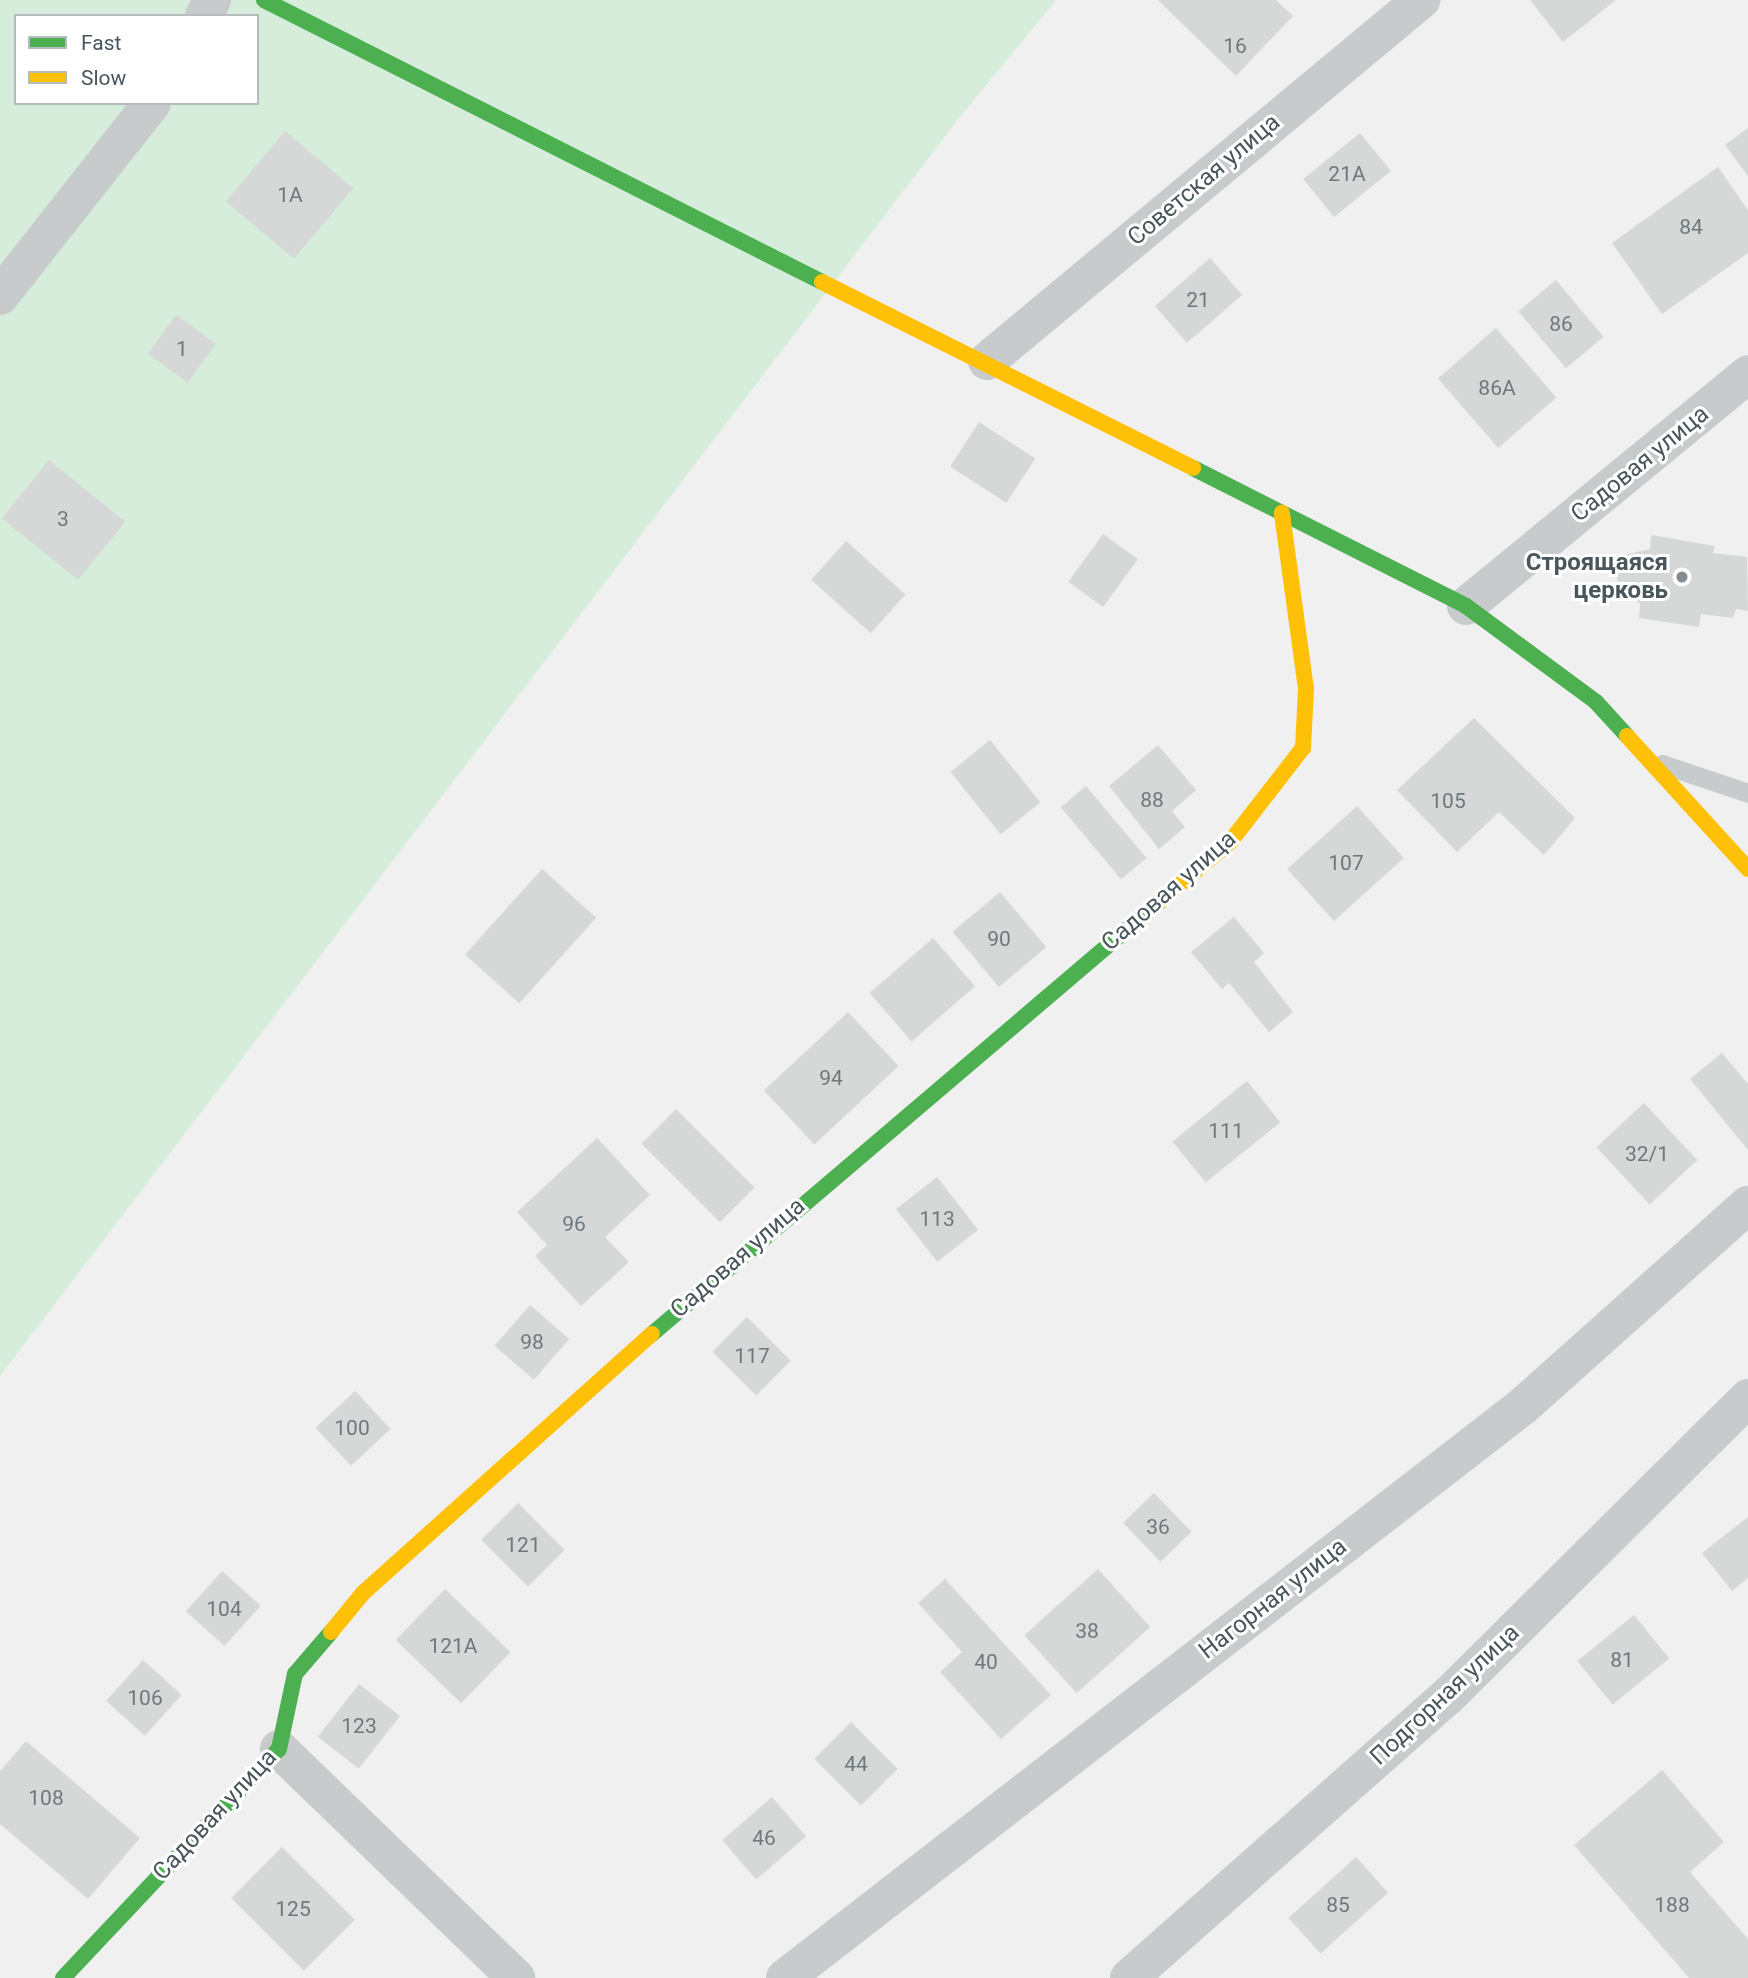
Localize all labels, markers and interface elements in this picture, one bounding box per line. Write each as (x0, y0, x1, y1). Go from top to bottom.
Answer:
legend (14, 14, 259, 105)
text: Fast (81, 31, 121, 55)
house number: 16 (1223, 33, 1247, 59)
text: Slow (81, 66, 126, 90)
street label: Советская улица (1122, 108, 1286, 252)
house number: 21А (1328, 161, 1366, 187)
house number: 1А (277, 182, 303, 208)
house number: 84 (1679, 214, 1703, 240)
house number: 21 (1186, 287, 1210, 313)
house number: 86 (1549, 311, 1573, 337)
house number: 1 (176, 336, 188, 362)
house number: 86А (1478, 375, 1516, 401)
street label: Садовая улица (1565, 400, 1715, 528)
house number: 3 (57, 506, 69, 532)
place label: Строящаяся церковь (1526, 549, 1668, 605)
marker: Строящаяся церковь (1674, 569, 1690, 585)
house number: 88 (1140, 787, 1164, 813)
house number: 105 (1430, 788, 1466, 814)
street label: Садовая улица (1096, 825, 1242, 957)
house number: 107 (1328, 850, 1364, 876)
house number: 90 (987, 926, 1011, 952)
house number: 94 (819, 1065, 843, 1091)
house number: 111 (1208, 1118, 1244, 1144)
house number: 32/1 (1625, 1141, 1669, 1167)
street label: Садовая улица (665, 1192, 811, 1324)
house number: 113 (919, 1206, 955, 1232)
house number: 96 (562, 1211, 586, 1237)
house number: 98 (520, 1329, 544, 1355)
house number: 117 (734, 1343, 770, 1369)
house number: 100 (334, 1415, 370, 1441)
house number: 36 (1146, 1514, 1170, 1540)
house number: 121 (505, 1532, 541, 1558)
street label: Нагорная улица (1194, 1533, 1352, 1665)
house number: 104 (206, 1596, 242, 1622)
house number: 38 (1075, 1618, 1099, 1644)
street label: Подгорная улица (1364, 1619, 1526, 1771)
house number: 121А (428, 1633, 478, 1659)
house number: 81 (1610, 1647, 1634, 1673)
house number: 40 (974, 1649, 998, 1675)
house number: 106 (127, 1685, 163, 1711)
house number: 123 (341, 1713, 377, 1739)
street label: Садовая улица (147, 1744, 283, 1886)
house number: 44 (844, 1751, 868, 1777)
house number: 108 (28, 1785, 64, 1811)
house number: 46 (752, 1825, 776, 1851)
house number: 85 (1326, 1892, 1350, 1918)
house number: 188 (1654, 1892, 1690, 1918)
house number: 125 (275, 1896, 311, 1922)

